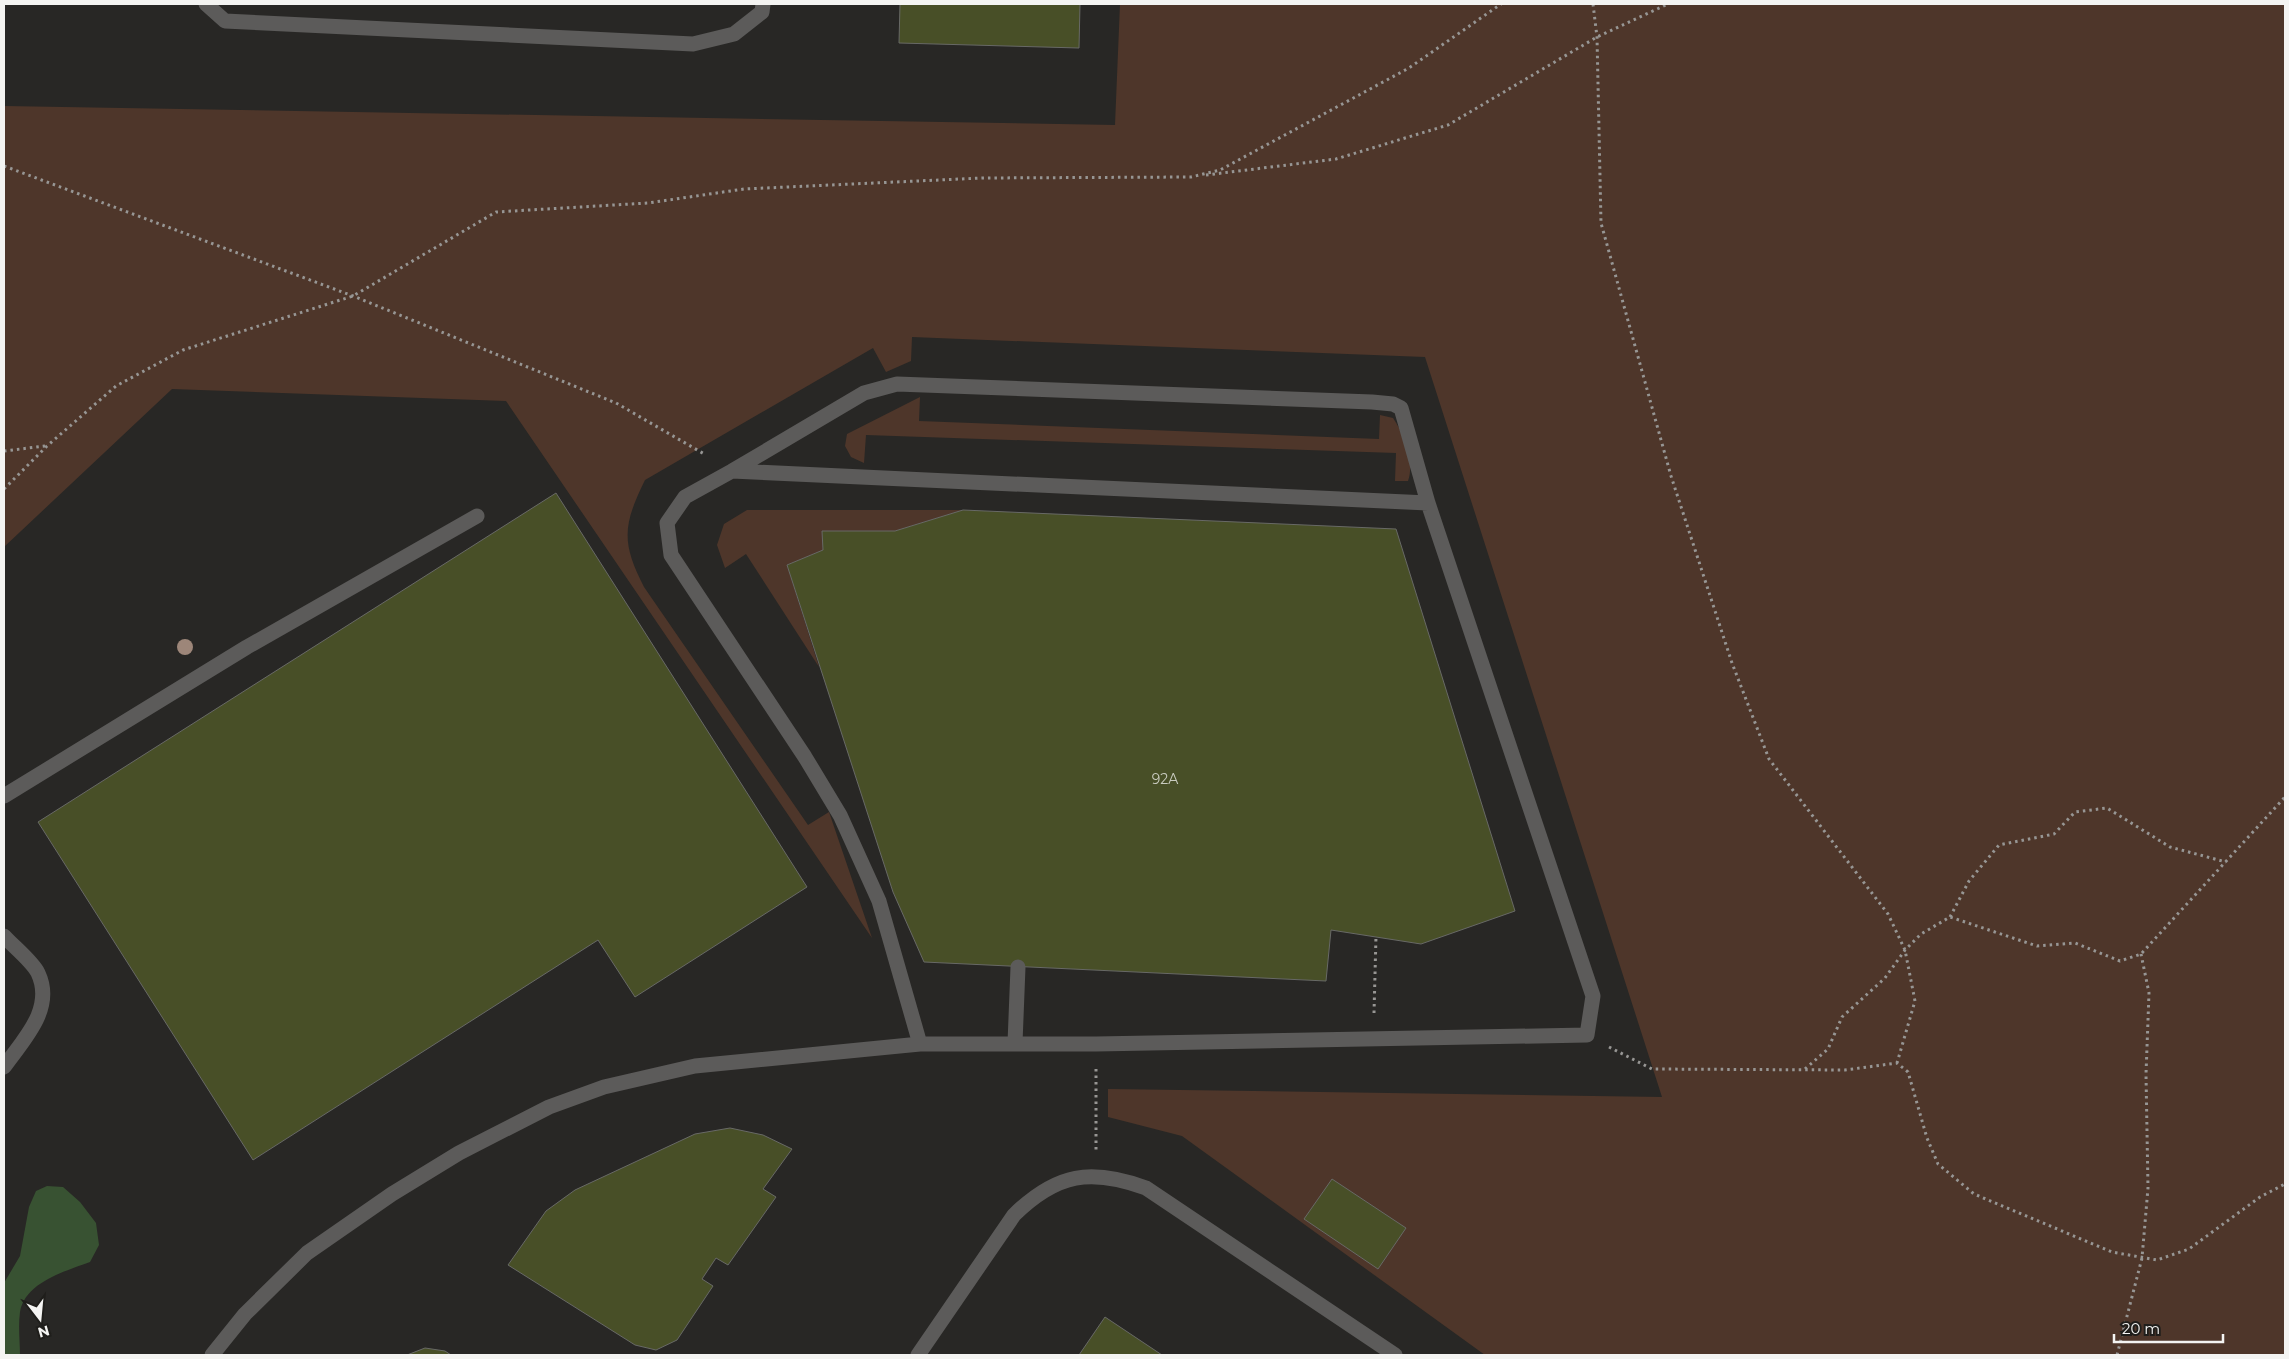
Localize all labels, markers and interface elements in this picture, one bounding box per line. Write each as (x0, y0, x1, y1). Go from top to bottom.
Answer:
house number: 92A (1152, 770, 1179, 788)
north arrow (15, 1294, 65, 1344)
scale bar (2114, 1312, 2223, 1344)
text: 20 m (2122, 1319, 2160, 1338)
text: N (36, 1321, 52, 1342)

